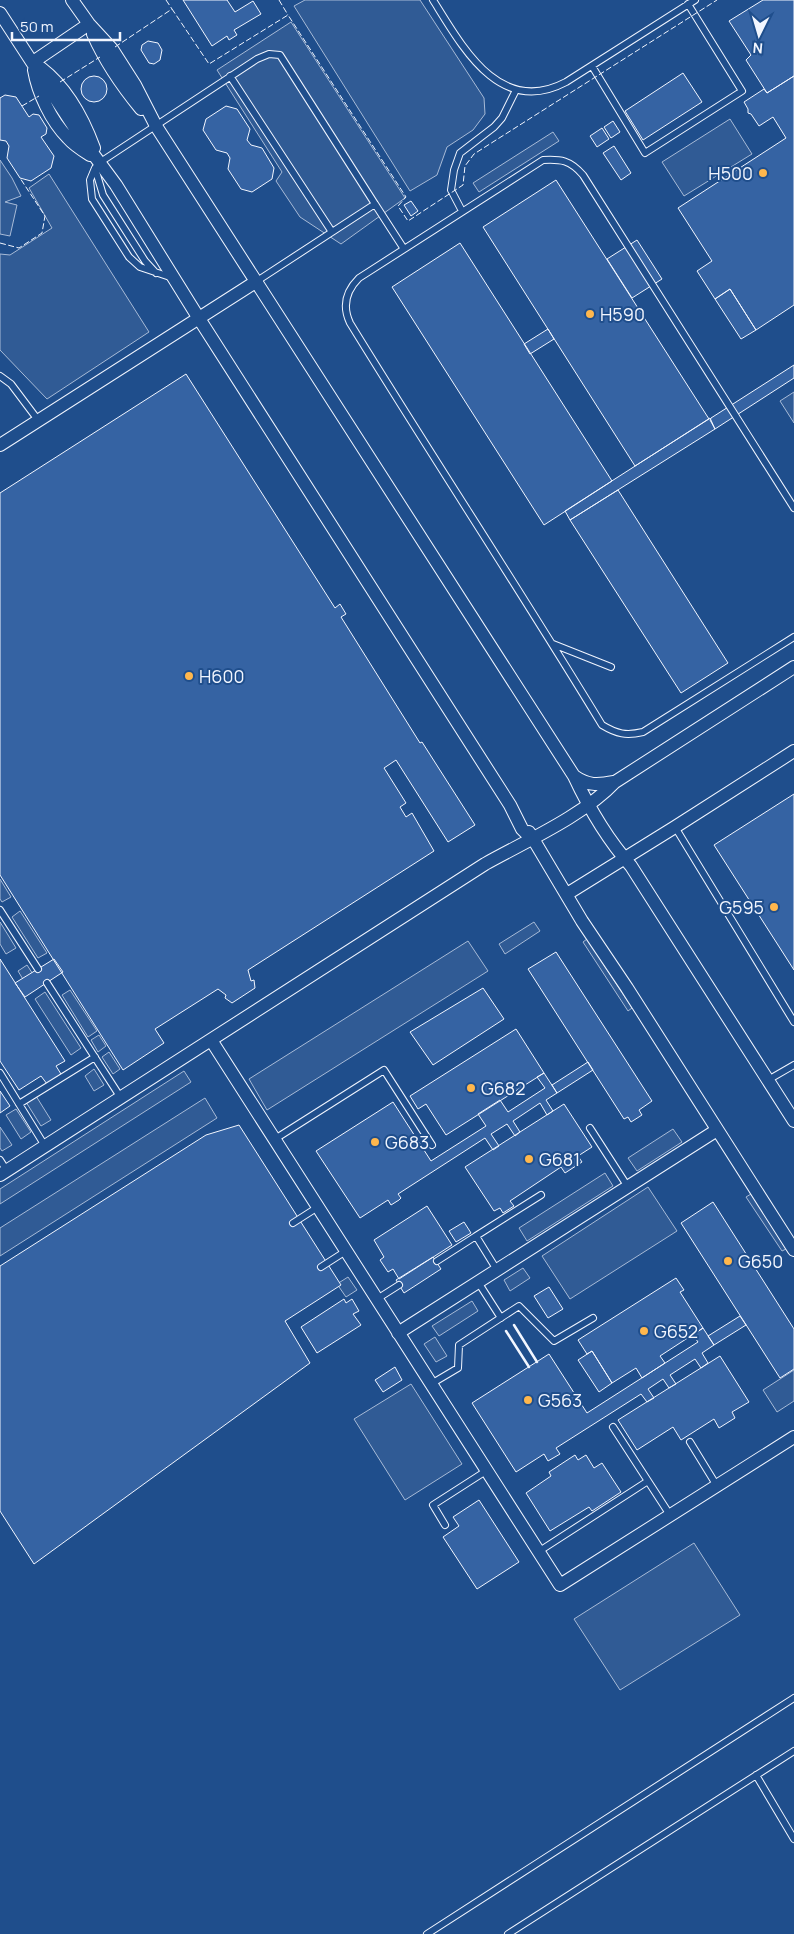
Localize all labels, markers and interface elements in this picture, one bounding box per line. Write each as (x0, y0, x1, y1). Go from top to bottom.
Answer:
scale bar (12, 10, 120, 42)
north arrow (734, 10, 784, 60)
text: 50 m (20, 16, 54, 37)
text: N (752, 39, 764, 58)
place label: H500 (708, 161, 753, 185)
marker: H500 (757, 167, 769, 179)
place label: H590 (600, 302, 645, 326)
marker: H590 (584, 308, 596, 320)
place label: H600 (199, 664, 244, 688)
marker: H600 (183, 670, 195, 682)
place label: G595 (719, 895, 764, 919)
marker: G595 (768, 901, 780, 913)
place label: G682 (481, 1076, 526, 1100)
marker: G682 (465, 1082, 477, 1094)
place label: G683 (385, 1130, 429, 1154)
marker: G683 (369, 1136, 381, 1148)
place label: G681 (539, 1147, 580, 1171)
marker: G681 (523, 1153, 535, 1165)
place label: G650 (738, 1249, 783, 1273)
marker: G650 (722, 1255, 734, 1267)
place label: G652 (654, 1319, 698, 1343)
marker: G652 (638, 1325, 650, 1337)
place label: G563 (538, 1388, 582, 1412)
marker: G563 (522, 1394, 534, 1406)

